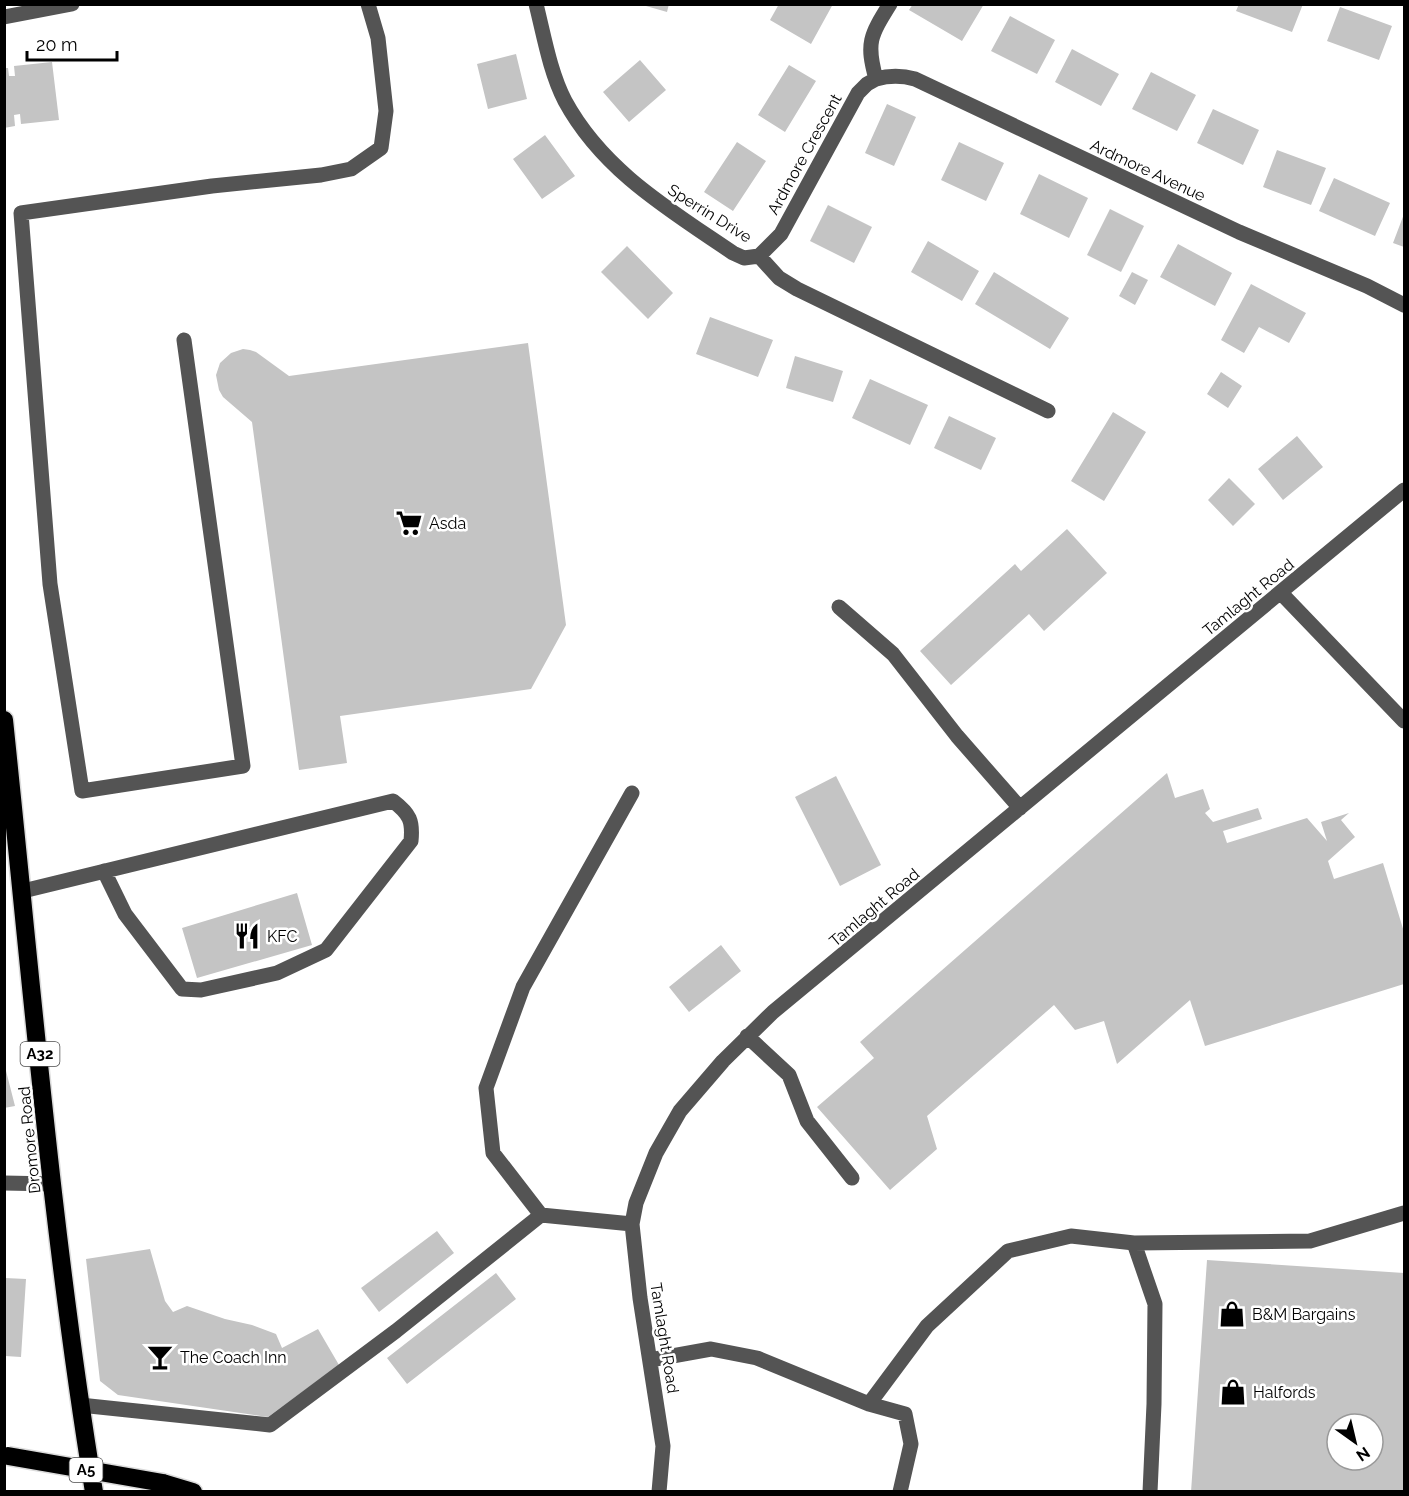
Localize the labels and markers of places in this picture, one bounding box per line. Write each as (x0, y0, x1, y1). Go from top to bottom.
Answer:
supermarket icon: Asda (394, 508, 424, 538)
place label: Asda (429, 514, 466, 533)
restaurant icon: KFC (232, 921, 262, 951)
place label: KFC (267, 927, 297, 946)
shop icon: B&M Bargains (1217, 1299, 1247, 1329)
place label: B&M Bargains (1252, 1305, 1356, 1324)
bar icon: The Coach Inn (145, 1342, 175, 1372)
place label: The Coach Inn (180, 1348, 287, 1367)
shop icon: Halfords (1218, 1377, 1248, 1407)
place label: Halfords (1253, 1383, 1316, 1402)

